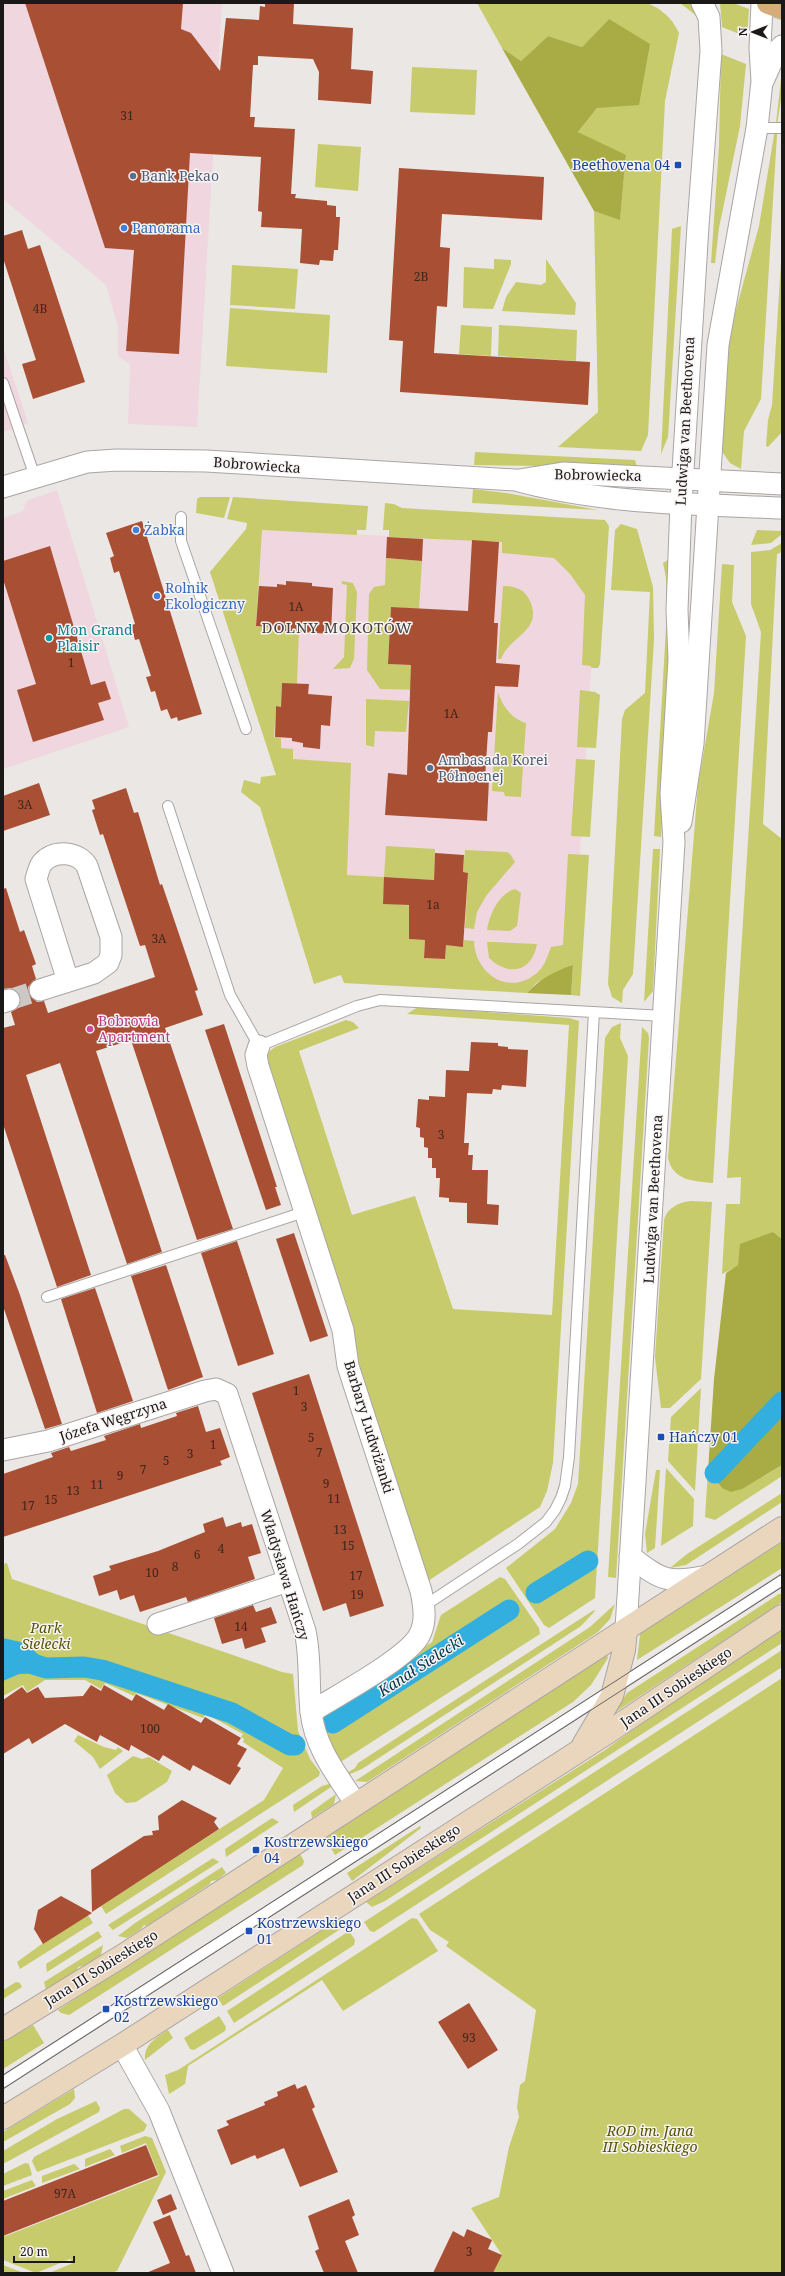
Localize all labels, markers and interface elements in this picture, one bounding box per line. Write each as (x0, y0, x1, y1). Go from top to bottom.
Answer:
north arrow (733, 12, 773, 52)
text: N (735, 27, 750, 36)
house number: 31 (120, 107, 134, 124)
place label: Beethovena 04 (572, 155, 670, 174)
marker: Beethovena 04 (673, 160, 683, 170)
place label: Bank Pekao (141, 166, 219, 185)
marker: Bank Pekao (128, 171, 138, 181)
place label: Panorama (132, 218, 201, 237)
marker: Panorama (119, 223, 129, 233)
house number: 2B (414, 268, 428, 285)
house number: 4B (33, 300, 47, 317)
street label: Ludwiga van Beethovena (671, 336, 698, 506)
street label: Bobrowiecka (213, 452, 301, 477)
street label: Bobrowiecka (554, 464, 642, 485)
place label: Żabka (144, 520, 185, 539)
marker: Żabka (131, 525, 141, 535)
place label: Rolnik Ekologiczny (165, 578, 245, 613)
marker: Rolnik Ekologiczny (152, 591, 162, 601)
house number: 1A (288, 598, 304, 615)
district label: DOLNY MOKOTÓW (262, 617, 412, 637)
place label: Mon Grand Plaisir (57, 620, 133, 655)
marker: Mon Grand Plaisir (44, 633, 54, 643)
house number: 1 (68, 654, 74, 671)
house number: 1A (443, 705, 459, 722)
place label: Ambasada Korei Północnej (438, 750, 549, 785)
marker: Ambasada Korei Północnej (425, 763, 435, 773)
house number: 3A (17, 796, 33, 813)
house number: 1a (426, 896, 440, 913)
house number: 3A (151, 930, 167, 947)
place label: Bobrovia Apartment (98, 1011, 171, 1046)
marker: Bobrovia Apartment (85, 1024, 95, 1034)
street label: Ludwiga van Beethovena (639, 1114, 666, 1284)
house number: 3 (438, 1126, 445, 1143)
street label: Barbary Ludwiżanki (340, 1358, 399, 1496)
house number: 1 (293, 1382, 299, 1399)
street label: Józefa Węgrzyna (56, 1393, 169, 1446)
house number: 3 (301, 1398, 308, 1415)
place label: Hańczy 01 (669, 1427, 738, 1446)
house number: 5 (308, 1429, 314, 1446)
marker: Hańczy 01 (656, 1432, 666, 1442)
house number: 1 (210, 1436, 216, 1453)
house number: 7 (316, 1444, 323, 1461)
house number: 3 (187, 1445, 194, 1462)
house number: 5 (163, 1452, 169, 1469)
house number: 7 (140, 1461, 147, 1478)
house number: 9 (117, 1467, 123, 1484)
house number: 9 (323, 1475, 329, 1492)
house number: 11 (90, 1476, 104, 1493)
house number: 13 (66, 1482, 80, 1499)
house number: 11 (327, 1490, 341, 1507)
house number: 15 (44, 1491, 58, 1508)
house number: 17 (21, 1497, 35, 1514)
street label: Władysława Hańczy (257, 1507, 314, 1643)
house number: 13 (333, 1521, 347, 1538)
house number: 15 (341, 1537, 355, 1554)
house number: 4 (218, 1540, 225, 1557)
house number: 6 (194, 1546, 201, 1563)
house number: 8 (172, 1558, 179, 1575)
house number: 10 (145, 1564, 159, 1581)
house number: 17 (349, 1567, 363, 1584)
house number: 19 (350, 1586, 364, 1603)
park label: Park Sielecki (22, 1618, 71, 1653)
house number: 14 (234, 1618, 248, 1635)
water label: Kanał Sielecki (373, 1630, 467, 1701)
street label: Jana III Sobieskiego (615, 1642, 735, 1732)
house number: 100 (140, 1720, 160, 1737)
street label: Jana III Sobieskiego (343, 1819, 464, 1907)
place label: Kostrzewskiego 04 (264, 1832, 368, 1867)
marker: Kostrzewskiego 04 (251, 1845, 261, 1855)
place label: Kostrzewskiego 01 (257, 1913, 361, 1948)
street label: Jana III Sobieskiego (39, 1925, 161, 2011)
marker: Kostrzewskiego 01 (244, 1926, 254, 1936)
place label: Kostrzewskiego 02 (114, 1991, 218, 2026)
marker: Kostrzewskiego 02 (101, 2004, 111, 2014)
house number: 93 (462, 2029, 476, 2046)
park label: ROD im. Jana III Sobieskiego (601, 2121, 698, 2156)
house number: 97A (54, 2185, 76, 2202)
scale bar (14, 2238, 74, 2264)
text: 20 m (20, 2243, 48, 2260)
house number: 3 (466, 2243, 473, 2260)

